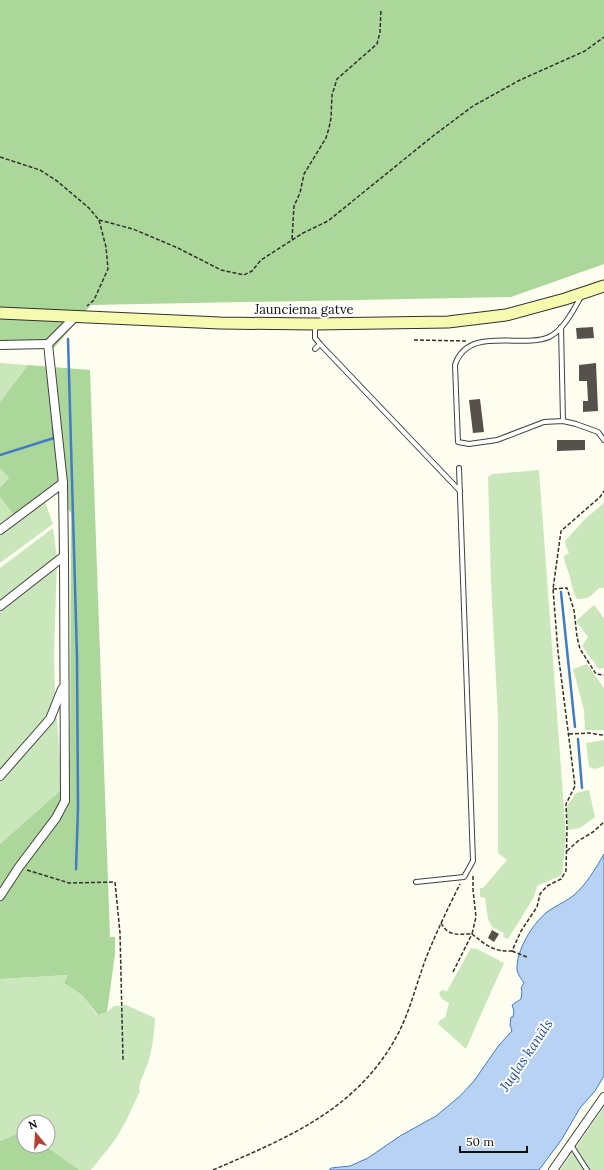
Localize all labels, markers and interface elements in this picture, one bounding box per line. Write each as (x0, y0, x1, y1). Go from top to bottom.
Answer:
street label: Jaunciema gatve (254, 301, 353, 318)
water label: Juglas kanāls (495, 1015, 557, 1095)
north arrow (16, 1114, 56, 1154)
text: N (27, 1116, 40, 1132)
scale bar (460, 1128, 527, 1154)
text: 50 m (466, 1134, 494, 1149)

